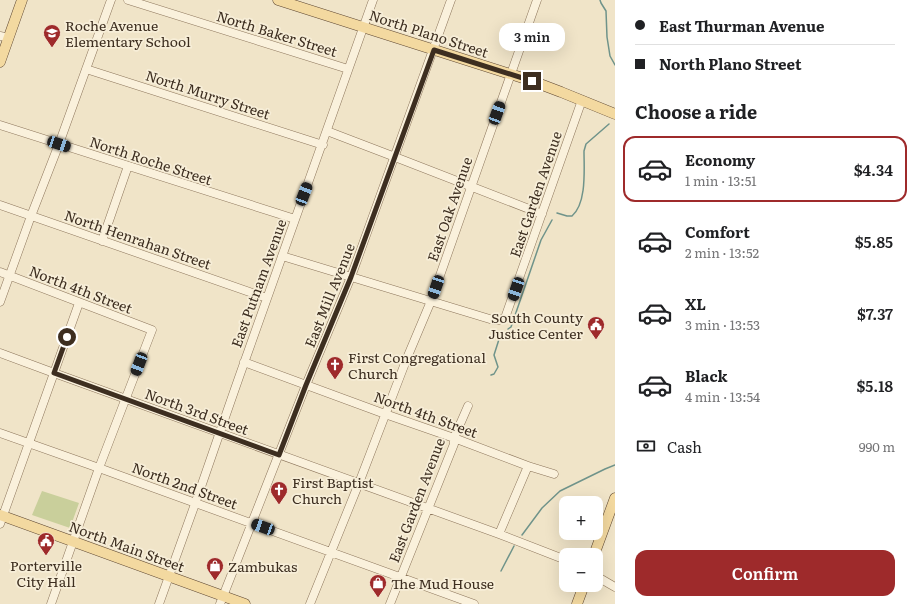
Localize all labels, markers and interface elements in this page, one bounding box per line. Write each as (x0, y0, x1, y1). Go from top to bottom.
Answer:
street label: North Plano Street (367, 4, 491, 62)
street label: North Baker Street (214, 5, 340, 61)
text: East Thurman Avenue (659, 14, 824, 37)
place label: Roche Avenue Elementary School (65, 15, 191, 51)
school or university icon: Roche Avenue Elementary School (42, 23, 62, 48)
callout: 3 min (499, 23, 565, 51)
text: 3 min (514, 27, 550, 46)
text: North Plano Street (659, 52, 802, 75)
street label: North Murry Street (143, 64, 273, 124)
route end (523, 72, 541, 90)
text: Choose a ride (635, 98, 757, 125)
car (487, 100, 507, 126)
street label: East Garden Avenue (504, 128, 566, 260)
street label: North Roche Street (87, 131, 215, 189)
car (46, 135, 72, 153)
text: Economy (685, 148, 755, 171)
icon: car (637, 151, 673, 187)
street label: East Oak Avenue (422, 154, 476, 264)
text: $4.34 (854, 158, 893, 181)
text: 1 min · 13:51 (685, 171, 757, 190)
car (294, 181, 314, 207)
street label: North Henrahan Street (62, 204, 214, 274)
street label: East Putnam Avenue (225, 216, 291, 350)
text: Comfort (685, 220, 750, 243)
icon: car (637, 223, 673, 259)
text: $5.85 (855, 230, 893, 253)
street label: East Mill Avenue (299, 240, 359, 350)
text: 2 min · 13:52 (685, 243, 759, 262)
street label: North 4th Street (27, 260, 136, 318)
car (426, 274, 446, 300)
car (506, 276, 526, 302)
text: XL (685, 292, 706, 315)
icon: car (637, 295, 673, 331)
text: $7.37 (857, 302, 893, 325)
place label: South County Justice Center (488, 307, 584, 343)
public building icon: South County Justice Center (586, 315, 606, 340)
text: 3 min · 13:53 (685, 315, 760, 334)
route start (58, 328, 76, 346)
place label: First Congregational Church (348, 347, 486, 383)
car (129, 351, 149, 377)
church icon: First Congregational Church (325, 355, 345, 380)
text: Black (685, 364, 728, 387)
icon: car (637, 367, 673, 403)
text: $5.18 (857, 374, 893, 397)
street label: North 3rd Street (142, 383, 252, 439)
street label: North 4th Street (371, 386, 481, 442)
text: 4 min · 13:54 (685, 387, 760, 406)
street label: East Garden Avenue (383, 435, 449, 565)
icon: cash (635, 435, 657, 457)
text: Cash (667, 435, 702, 458)
text: 990 m (859, 437, 895, 456)
street label: North 2nd Street (129, 457, 241, 514)
place label: First Baptist Church (292, 472, 374, 508)
church icon: First Baptist Church (269, 480, 289, 505)
map controls (559, 496, 603, 592)
button: + (559, 496, 603, 540)
street label: North Main Street (66, 516, 188, 576)
car (250, 517, 276, 537)
public building icon: Porterville City Hall (36, 531, 56, 556)
button: − (559, 548, 603, 592)
button: Confirm (635, 550, 895, 596)
place label: Porterville City Hall (10, 555, 82, 591)
shop icon: Zambukas (205, 556, 225, 581)
place label: Zambukas (228, 556, 297, 576)
shop icon: The Mud House (368, 573, 388, 598)
place label: The Mud House (391, 573, 494, 593)

